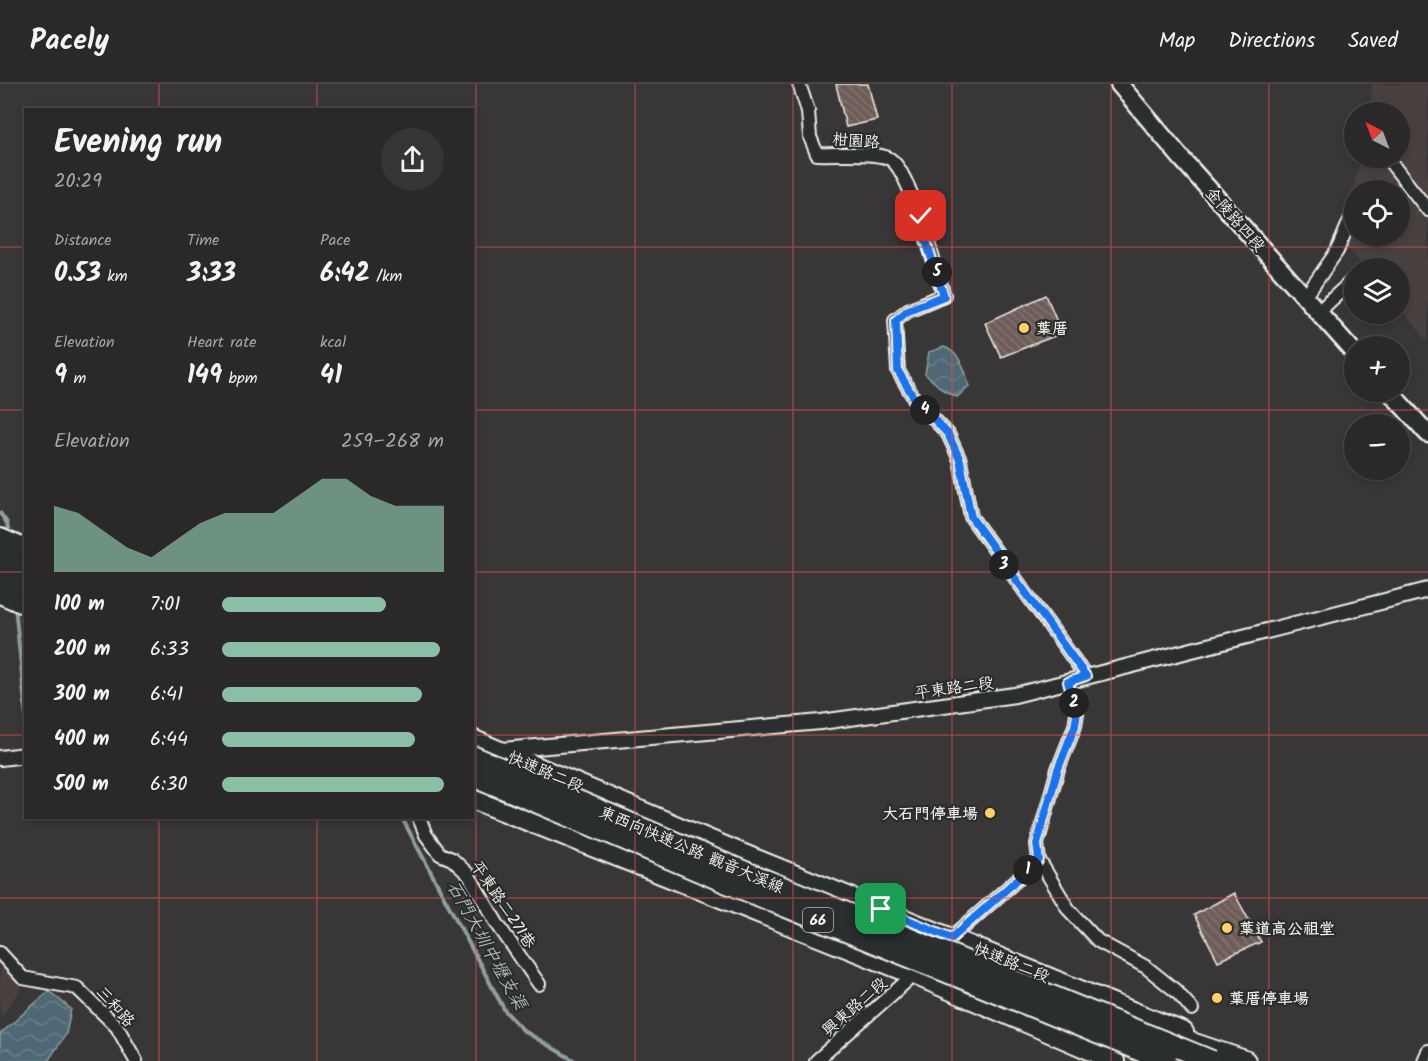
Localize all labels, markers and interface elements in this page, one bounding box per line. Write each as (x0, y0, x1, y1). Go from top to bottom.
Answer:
text: Pacely (30, 19, 109, 64)
text: Map (1159, 25, 1195, 58)
text: Directions (1228, 25, 1315, 58)
text: Saved (1348, 25, 1398, 58)
north arrow (1344, 102, 1410, 168)
map controls (1344, 102, 1410, 480)
text: Evening run (54, 117, 222, 170)
street label: 柑園路 (831, 127, 881, 156)
button: share (381, 128, 444, 191)
text: 20:29 (54, 166, 102, 198)
button: locate (1344, 180, 1410, 246)
street label: 金陵路四段 (1199, 182, 1271, 258)
pin (895, 190, 946, 241)
icon: check (904, 199, 937, 232)
text: Distance (54, 228, 112, 253)
text: Time (187, 228, 219, 253)
text: Pace (320, 228, 351, 253)
text: 0.53 (54, 253, 101, 295)
text: 3:33 (187, 253, 236, 295)
text: 6:42 (320, 253, 370, 295)
pin: 5 (922, 257, 952, 287)
button: layers (1344, 258, 1410, 324)
text: 5 (933, 259, 941, 284)
text: km (101, 264, 128, 289)
text: /km (370, 264, 402, 289)
place label: 葉厝 (1036, 317, 1068, 342)
marker: 葉厝 (1017, 321, 1031, 335)
text: Elevation (54, 330, 115, 355)
text: Heart rate (187, 330, 257, 355)
text: kcal (320, 330, 346, 355)
button: + (1344, 336, 1410, 402)
text: 9 (54, 355, 67, 397)
text: 149 (187, 355, 222, 397)
text: 41 (320, 355, 342, 397)
text: m (67, 366, 86, 391)
text: bpm (222, 366, 257, 391)
pin: 4 (910, 395, 940, 425)
text: 4 (921, 397, 929, 422)
button: − (1344, 414, 1410, 480)
text: Elevation (54, 426, 130, 458)
text: 259–268 m (341, 426, 444, 458)
pin: 3 (989, 550, 1019, 580)
text: 3 (1000, 552, 1008, 577)
text: 100 m (54, 589, 105, 621)
text: 7:01 (150, 589, 180, 621)
text: 200 m (54, 634, 110, 666)
text: 6:33 (150, 634, 189, 666)
street label: 平東路二段 (913, 671, 996, 706)
text: 300 m (54, 679, 110, 711)
text: 6:41 (150, 679, 183, 711)
pin: 2 (1059, 688, 1089, 718)
text: 2 (1069, 690, 1079, 715)
text: 400 m (54, 724, 110, 756)
text: 6:44 (150, 724, 188, 756)
street label: 快速路二段 (504, 745, 587, 800)
text: 500 m (54, 769, 109, 801)
text: 6:30 (150, 769, 187, 801)
street label: 東西向快速公路 觀音大溪線 (595, 800, 788, 901)
place label: 大石門停車場 (882, 802, 978, 827)
marker: 大石門停車場 (983, 806, 997, 820)
pin: 1 (1013, 855, 1043, 885)
street label: 平東路二271巷 (464, 856, 542, 954)
text: 1 (1026, 857, 1030, 882)
water label: 石門大圳中壢支渠 (438, 876, 534, 1017)
pin (855, 883, 906, 934)
icon: arrive (864, 892, 897, 925)
road number: 66 (803, 908, 833, 932)
place label: 葉道高公祖堂 (1239, 917, 1335, 942)
marker: 葉道高公祖堂 (1220, 921, 1234, 935)
street label: 快速路二段 (970, 937, 1053, 990)
street label: 興東路二段 (817, 971, 893, 1043)
street label: 三和路 (90, 981, 140, 1033)
place label: 葉厝停車場 (1229, 987, 1309, 1012)
marker: 葉厝停車場 (1210, 991, 1224, 1005)

